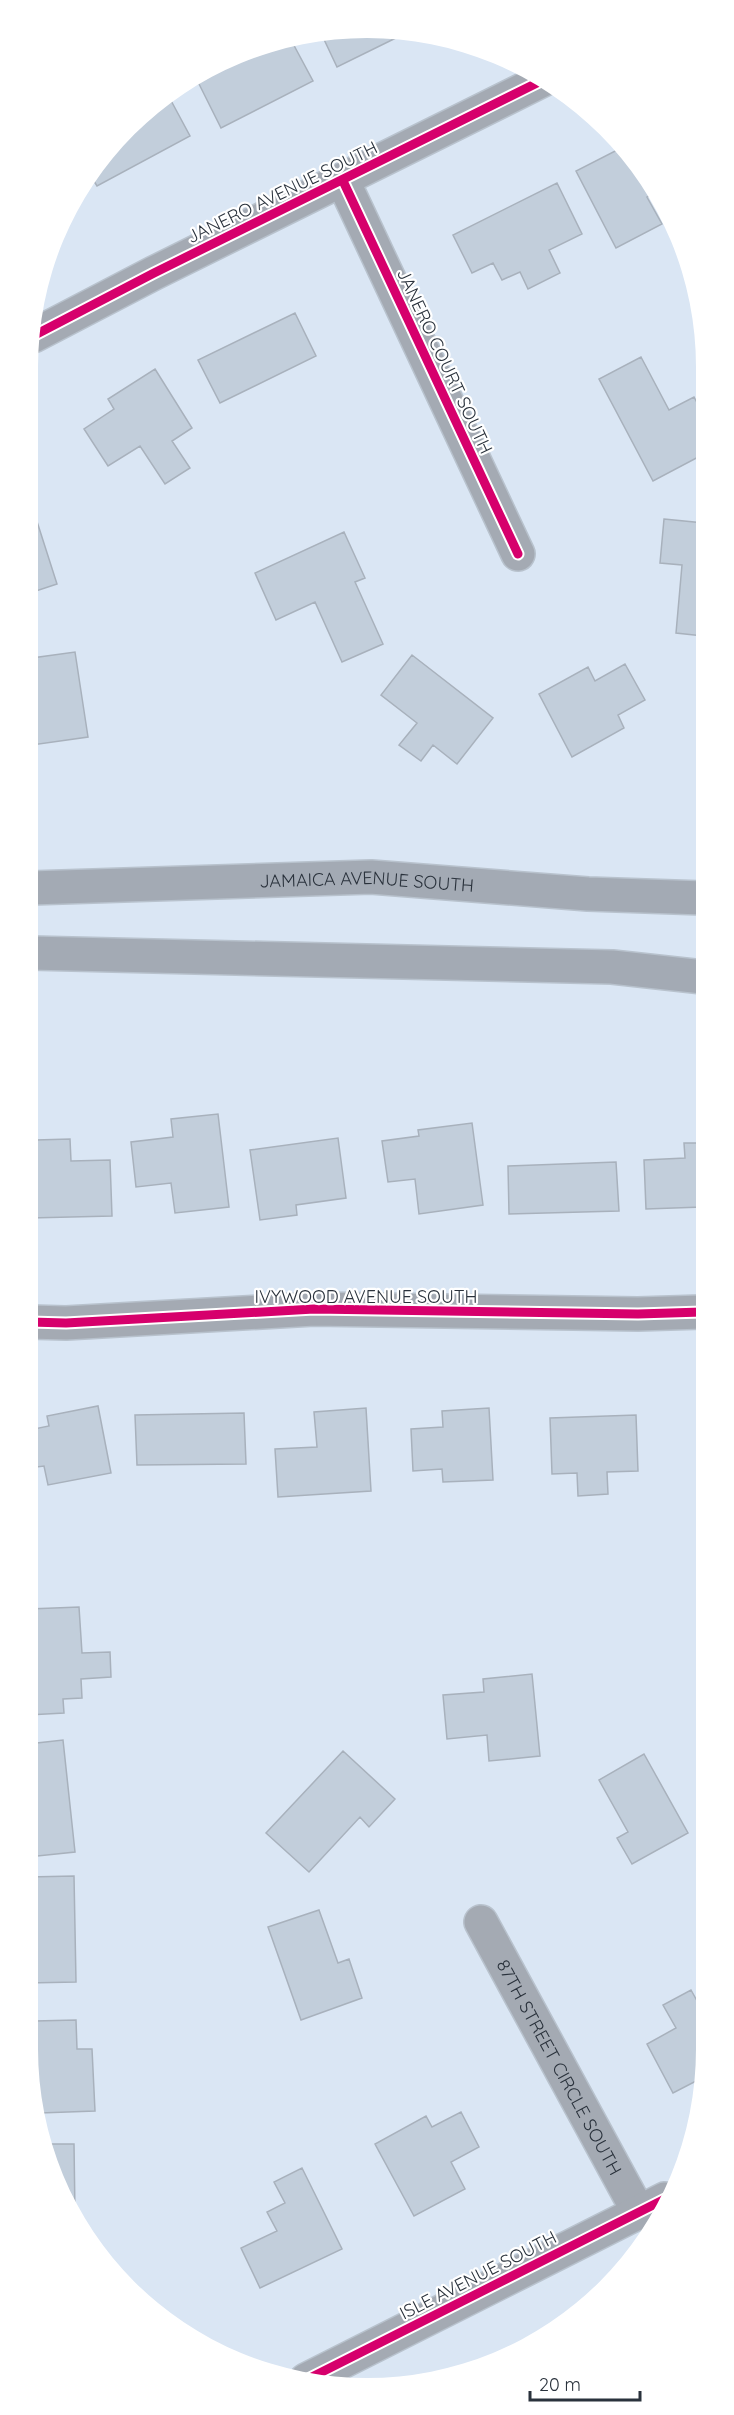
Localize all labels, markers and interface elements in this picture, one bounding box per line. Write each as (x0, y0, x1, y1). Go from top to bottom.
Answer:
street label: JANERO AVENUE SOUTH (183, 136, 381, 248)
street label: JANERO COURT SOUTH (392, 265, 498, 457)
street label: JAMAICA AVENUE SOUTH (259, 865, 475, 897)
street label: IVYWOOD AVENUE SOUTH (254, 1285, 478, 1308)
street label: 87TH STREET CIRCLE SOUTH (492, 1955, 628, 2179)
street label: ISLE AVENUE SOUTH (396, 2225, 560, 2325)
scale bar (530, 2364, 640, 2402)
text: 20 m (539, 2373, 581, 2396)

